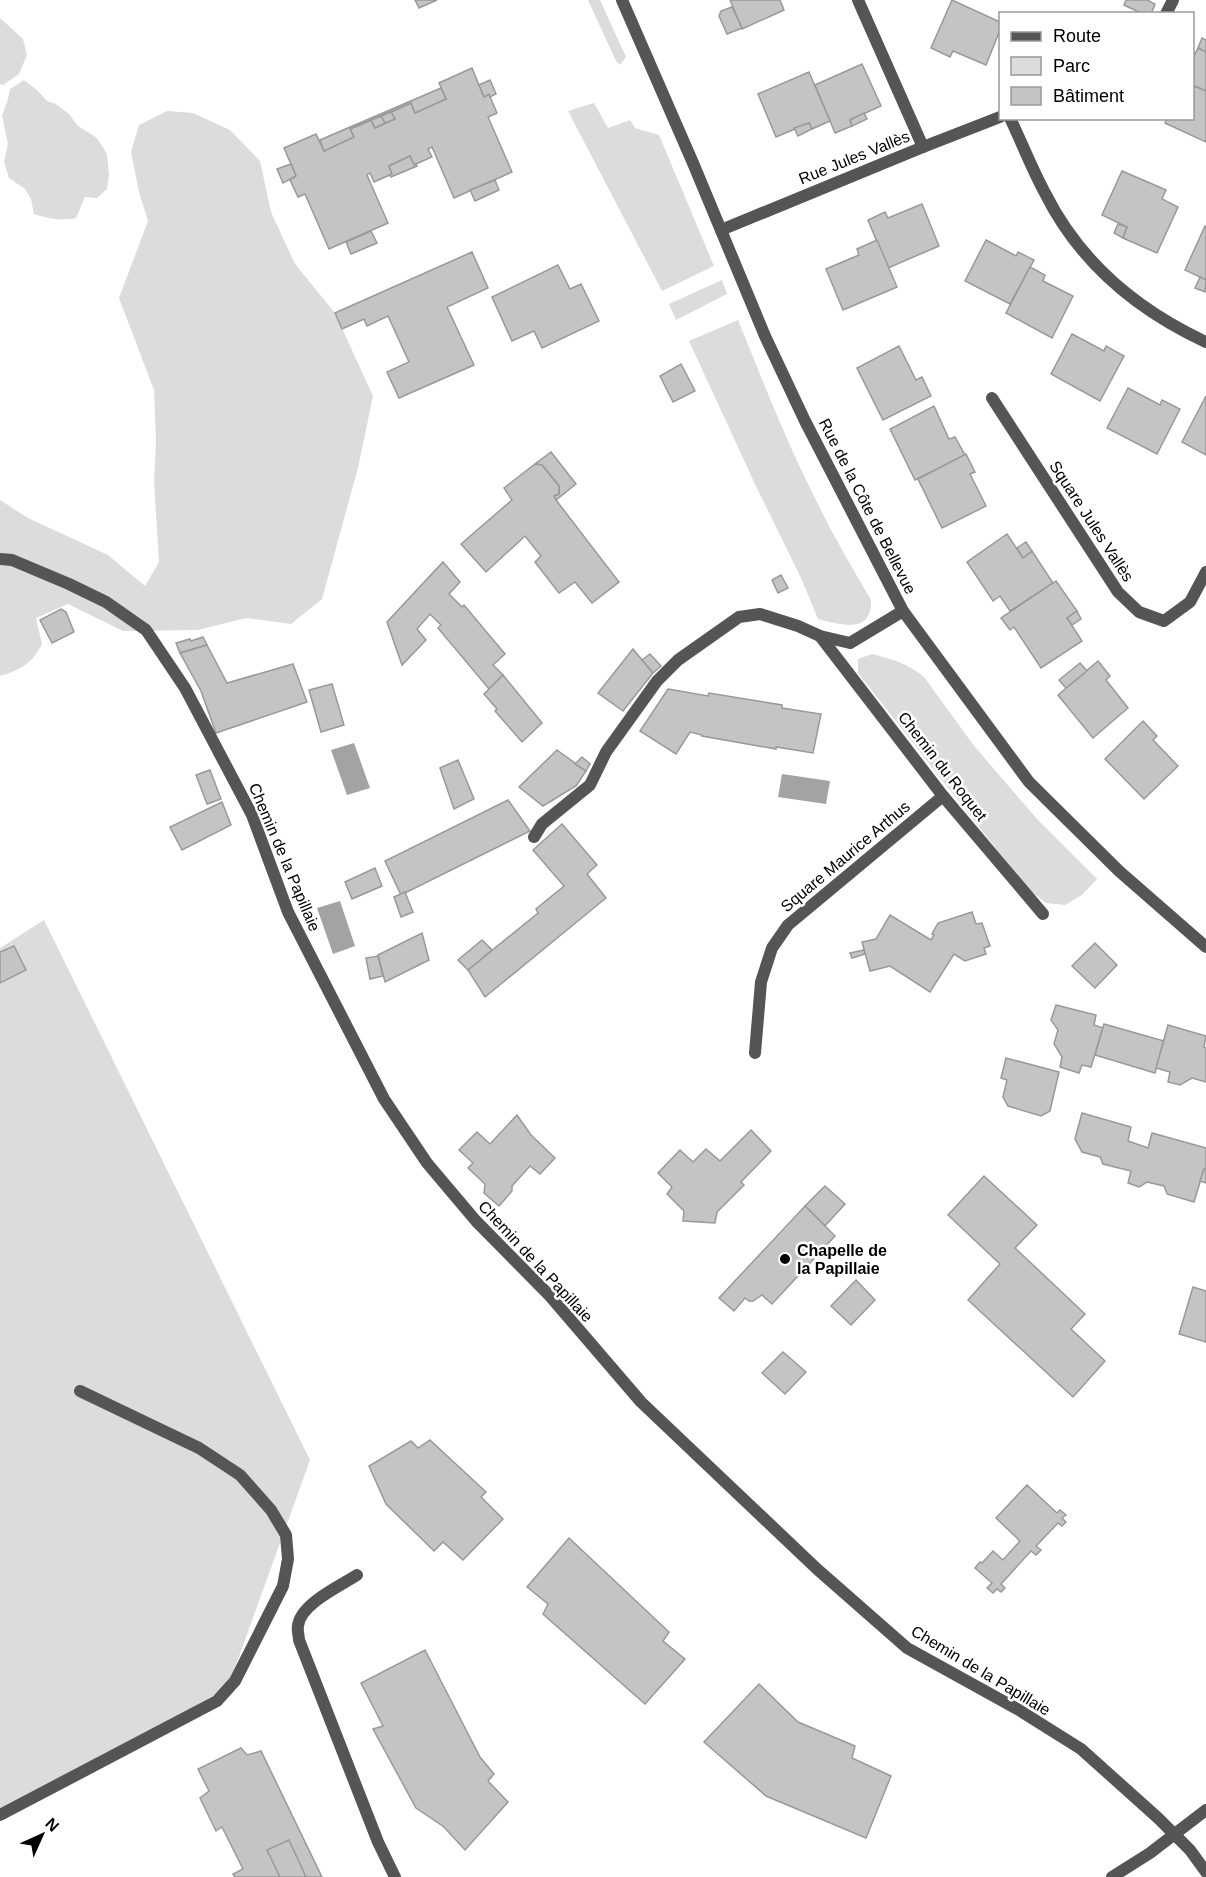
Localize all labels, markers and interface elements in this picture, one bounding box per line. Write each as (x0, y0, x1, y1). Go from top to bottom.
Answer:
legend (999, 12, 1194, 120)
text: Route (1053, 26, 1101, 46)
text: Parc (1053, 56, 1090, 76)
text: Bâtiment (1053, 86, 1124, 106)
street label: Rue Jules Vallès (796, 127, 912, 187)
street label: Rue de la Côte de Bellevue (816, 416, 919, 597)
street label: Square Jules Vallès (1046, 458, 1137, 585)
street label: Chemin du Roquet (895, 709, 991, 825)
street label: Chemin de la Papillaie (246, 781, 324, 934)
street label: Square Maurice Arthus (778, 798, 913, 915)
street label: Chemin de la Papillaie (475, 1197, 596, 1325)
place label: Chapelle de la Papillaie (797, 1242, 887, 1277)
marker: Chapelle de la Papillaie (778, 1252, 792, 1266)
street label: Chemin de la Papillaie (908, 1622, 1053, 1719)
north arrow (12, 1805, 72, 1865)
text: N (42, 1815, 62, 1835)

